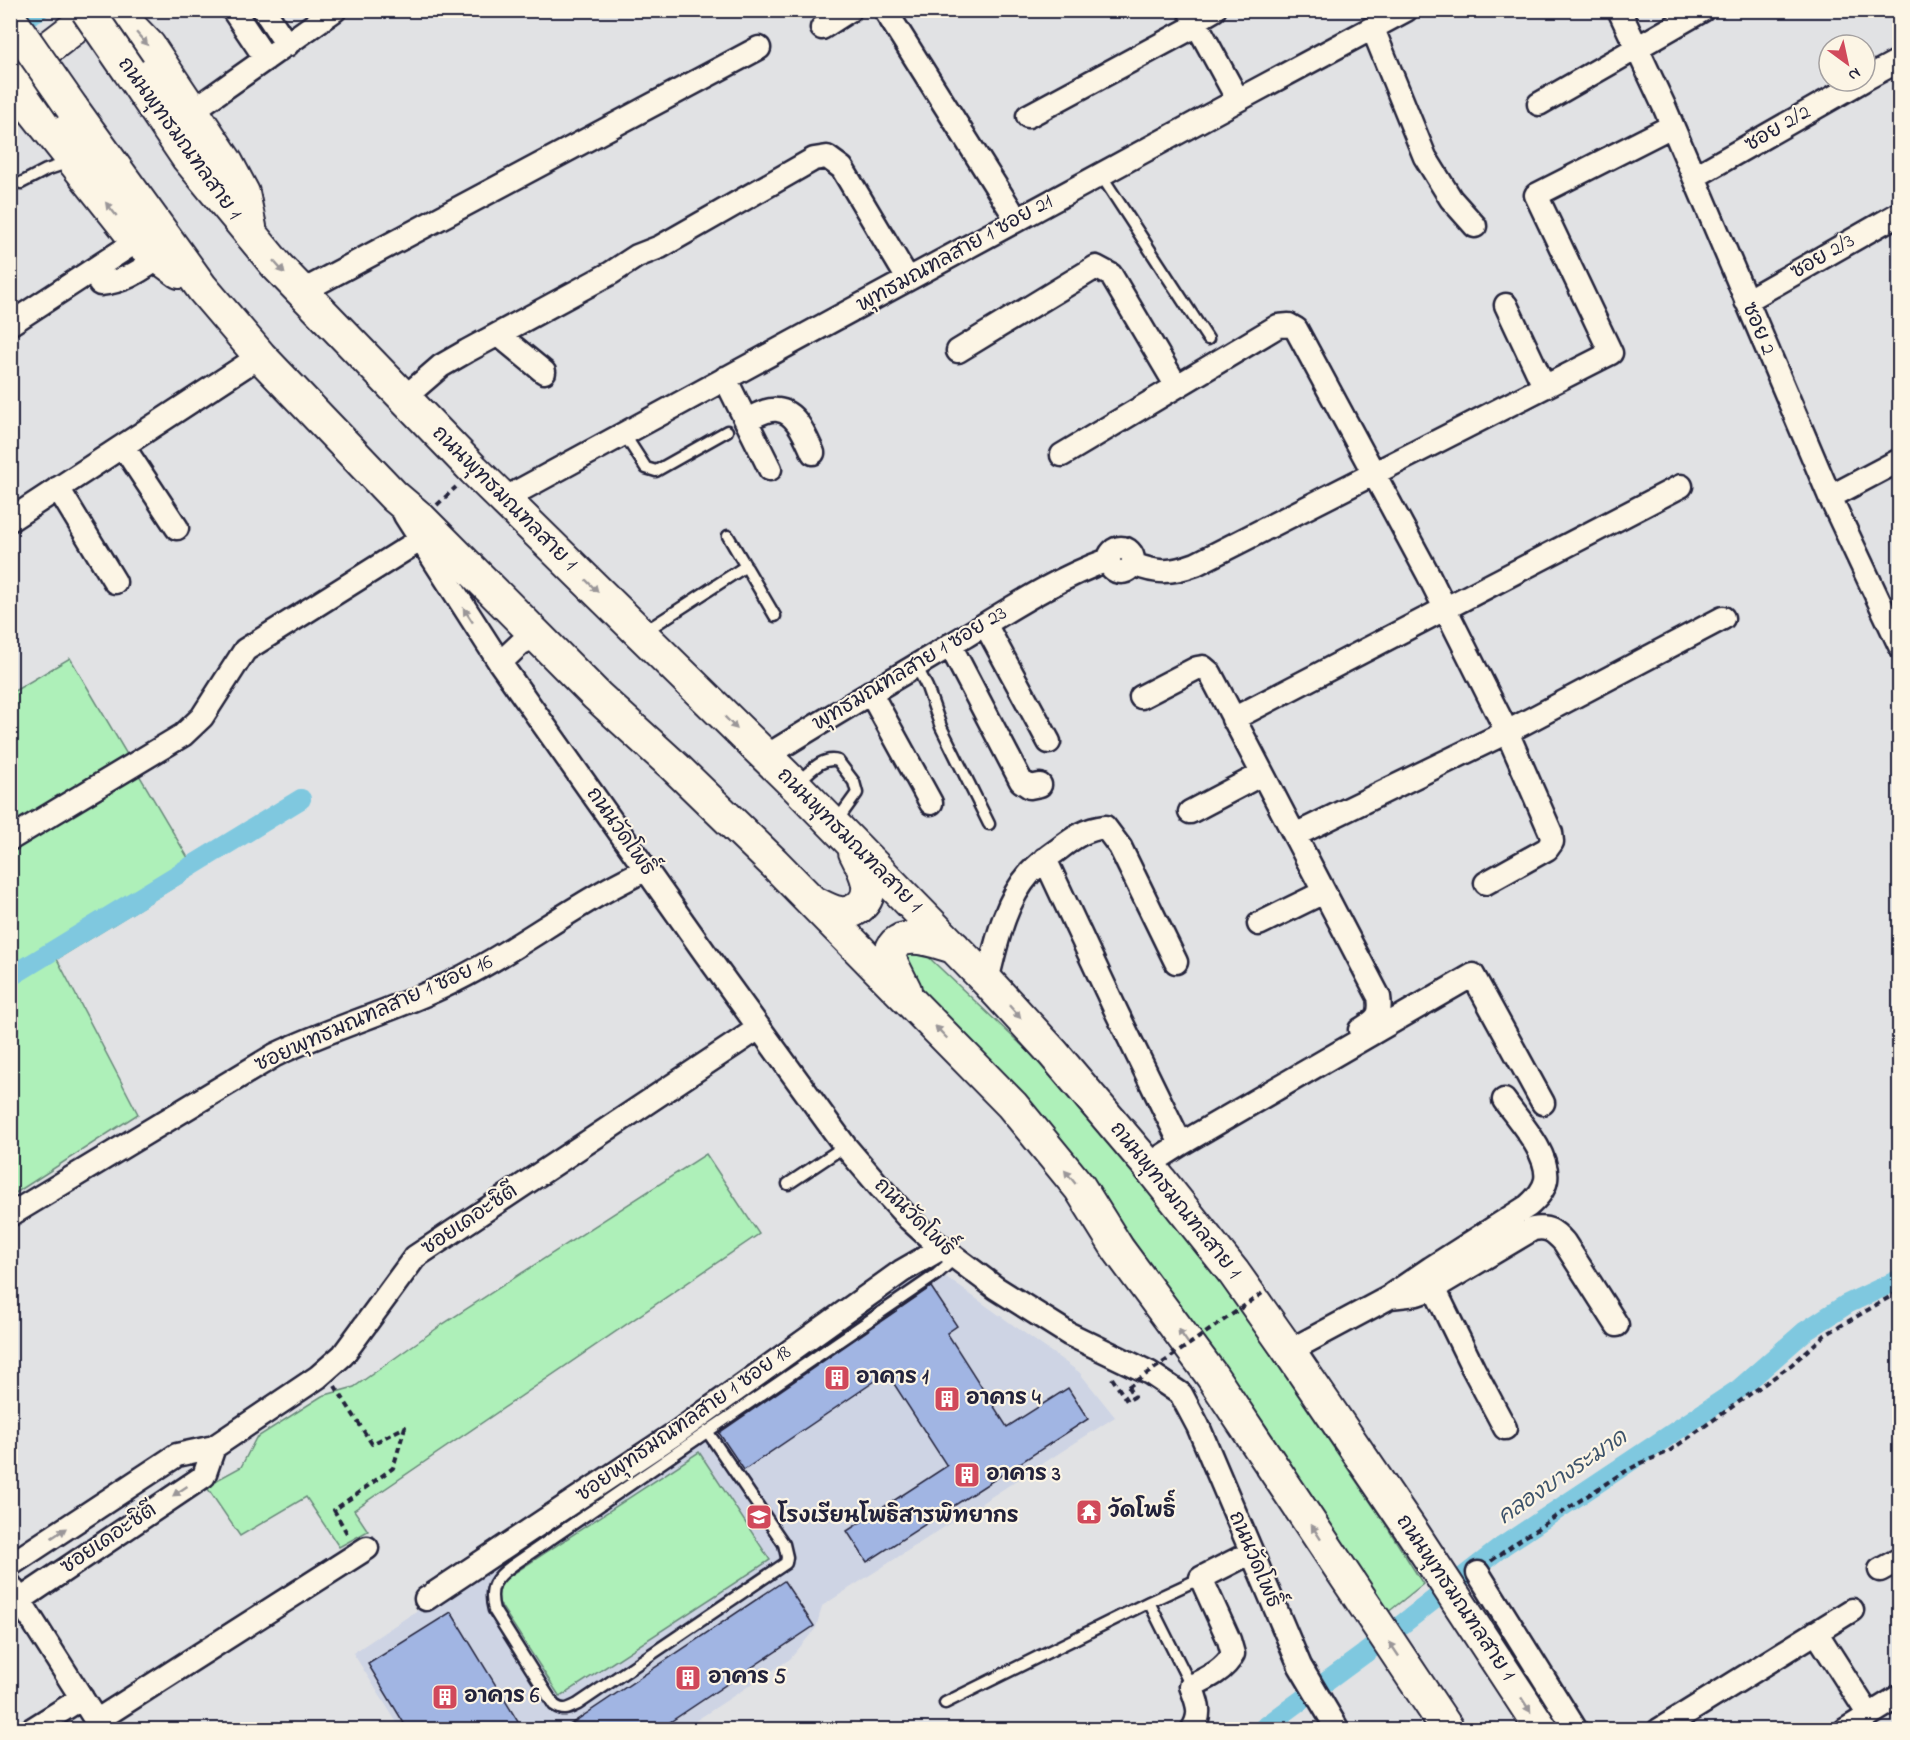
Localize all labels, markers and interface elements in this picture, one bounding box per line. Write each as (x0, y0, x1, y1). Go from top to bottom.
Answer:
one-way arrow (136, 31, 149, 47)
north arrow (1817, 33, 1877, 93)
street label: ถนนพุทธมณฑลสาย 1 (110, 51, 249, 227)
text: N (1843, 61, 1865, 87)
street label: ซอย 2/2 (1739, 98, 1817, 160)
street label: พุทธมณฑลสาย 1 ซอย 21 (851, 187, 1059, 321)
one-way arrow (105, 202, 118, 217)
street label: ซอย 2/3 (1785, 227, 1861, 287)
one-way arrow (271, 260, 285, 274)
street label: ซอย 2 (1733, 298, 1783, 360)
street label: ถนนพุทธมณฑลสาย 1 (424, 419, 584, 579)
one-way arrow (585, 579, 600, 593)
street label: พุทธมณฑลสาย 1 ซอย 23 (807, 599, 1013, 739)
one-way arrow (462, 607, 474, 623)
one-way arrow (723, 716, 737, 730)
street label: ถนนพุทธมณฑลสาย 1 (769, 761, 929, 921)
street label: ถนนวัดโพธิ์ (578, 778, 666, 883)
street label: ซอยพุทธมณฑลสาย 1 ซอย 16 (250, 948, 498, 1080)
one-way arrow (1008, 1004, 1022, 1019)
one-way arrow (934, 1025, 948, 1039)
street label: ถนนพุทธมณฑลสาย 1 (1102, 1116, 1248, 1286)
street label: ถนนวัดโพธิ์ (867, 1168, 965, 1265)
one-way arrow (1064, 1169, 1077, 1185)
street label: ซอยเดอะซิตี (416, 1177, 524, 1263)
one-way arrow (1178, 1328, 1190, 1343)
street label: ซอยพุทธมณฑลสาย 1 ซอย 18 (570, 1338, 798, 1510)
building icon: อาคาร 1 (822, 1363, 852, 1393)
place label: อาคาร 1 (856, 1363, 929, 1393)
building icon: อาคาร 4 (932, 1384, 962, 1414)
place label: อาคาร 4 (966, 1384, 1041, 1414)
water label: คลองบางระมาด (1492, 1422, 1635, 1533)
building icon: อาคาร 3 (952, 1460, 982, 1490)
place label: อาคาร 3 (986, 1460, 1061, 1490)
one-way arrow (173, 1485, 189, 1497)
place label: วัดโพธิ์ (1108, 1489, 1176, 1527)
street label: ซอยเดอะซิตี (55, 1496, 163, 1582)
temple icon: วัดโพธิ์ (1074, 1497, 1104, 1527)
place label: โรงเรียนโพธิสารพิทยากร (777, 1500, 1019, 1532)
school or university icon: โรงเรียนโพธิสารพิทยากร (744, 1502, 774, 1532)
street label: ถนนวัดโพธิ์ (1220, 1505, 1293, 1613)
street label: ถนนพุทธมณฑลสาย 1 (1388, 1509, 1522, 1687)
one-way arrow (1310, 1524, 1321, 1541)
one-way arrow (51, 1527, 67, 1538)
one-way arrow (1388, 1642, 1400, 1658)
building icon: อาคาร 5 (673, 1663, 703, 1693)
place label: อาคาร 5 (708, 1663, 786, 1693)
building icon: อาคาร 6 (430, 1682, 460, 1712)
place label: อาคาร 6 (464, 1682, 540, 1712)
one-way arrow (1520, 1697, 1532, 1713)

